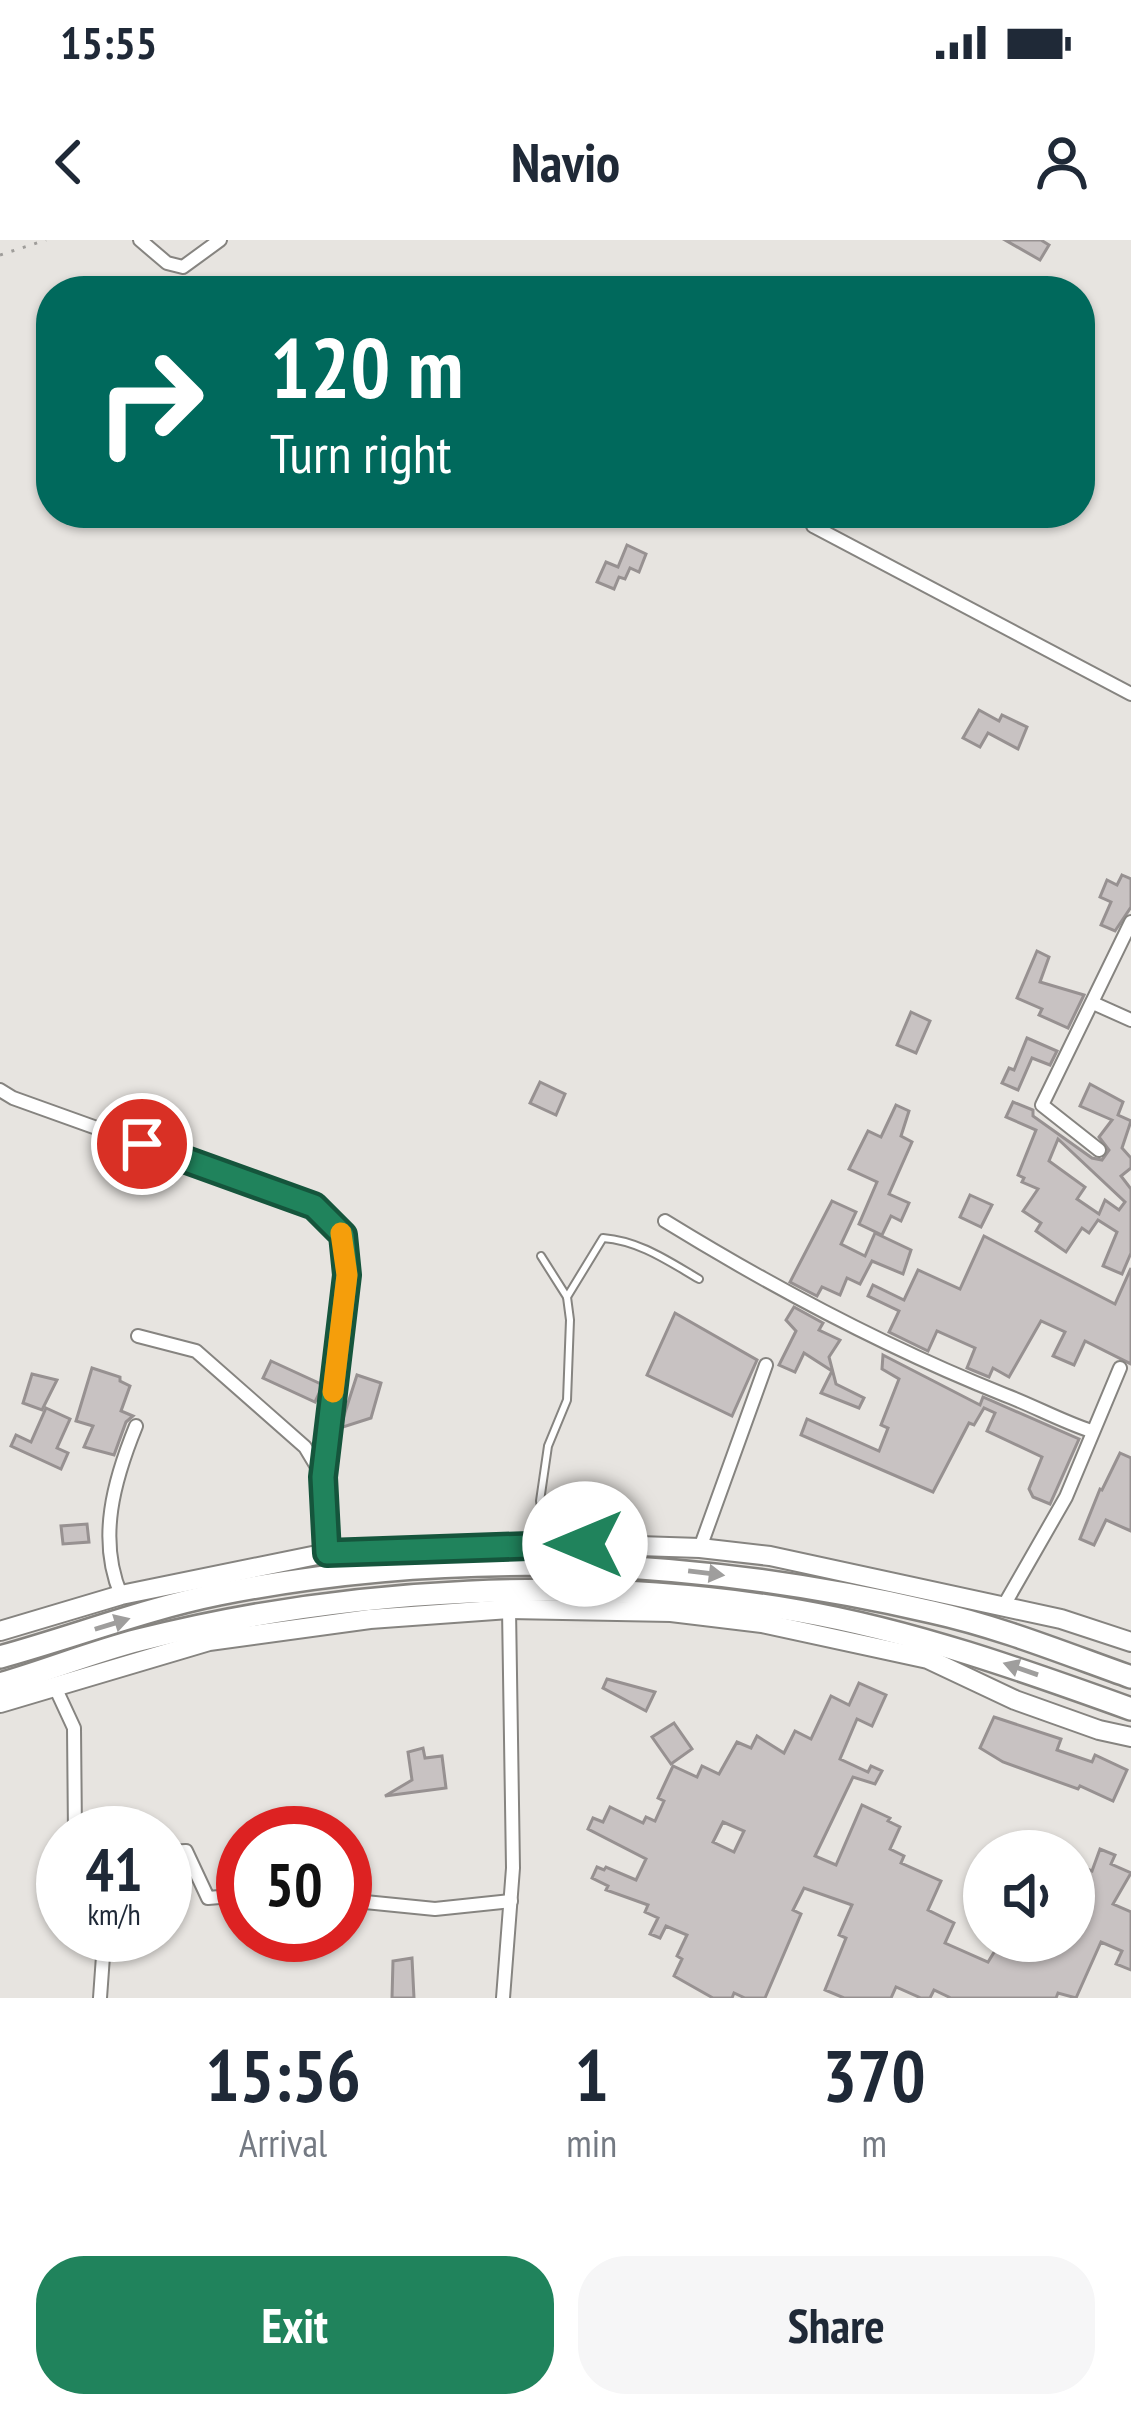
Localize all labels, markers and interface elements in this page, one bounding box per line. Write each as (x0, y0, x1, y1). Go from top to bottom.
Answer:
text: 15:55 (60, 13, 157, 71)
text: Navio (511, 127, 620, 197)
icon: back (36, 129, 102, 195)
icon: person (1029, 129, 1095, 195)
text: 120 m (270, 312, 463, 421)
icon: right (72, 324, 228, 480)
text: Turn right (270, 418, 451, 488)
pin (91, 1093, 193, 1195)
icon: arrive (109, 1111, 175, 1177)
position arrow (522, 1481, 648, 1607)
one-way arrow (688, 1563, 725, 1582)
one-way arrow (95, 1614, 131, 1633)
one-way arrow (1002, 1659, 1039, 1678)
speed limit sign: 50 (216, 1806, 372, 1962)
text: 41 (85, 1830, 143, 1908)
map controls (963, 1830, 1095, 1962)
button: sound (963, 1830, 1095, 1962)
text: km/h (87, 1894, 141, 1933)
text: 15:56 (205, 2028, 361, 2121)
text: 1 (575, 2028, 609, 2121)
text: 370 (822, 2028, 926, 2121)
text: Arrival (239, 2117, 327, 2168)
text: min (566, 2117, 617, 2168)
text: m (861, 2117, 887, 2168)
button: Exit (36, 2256, 554, 2394)
button: Share (578, 2256, 1095, 2394)

